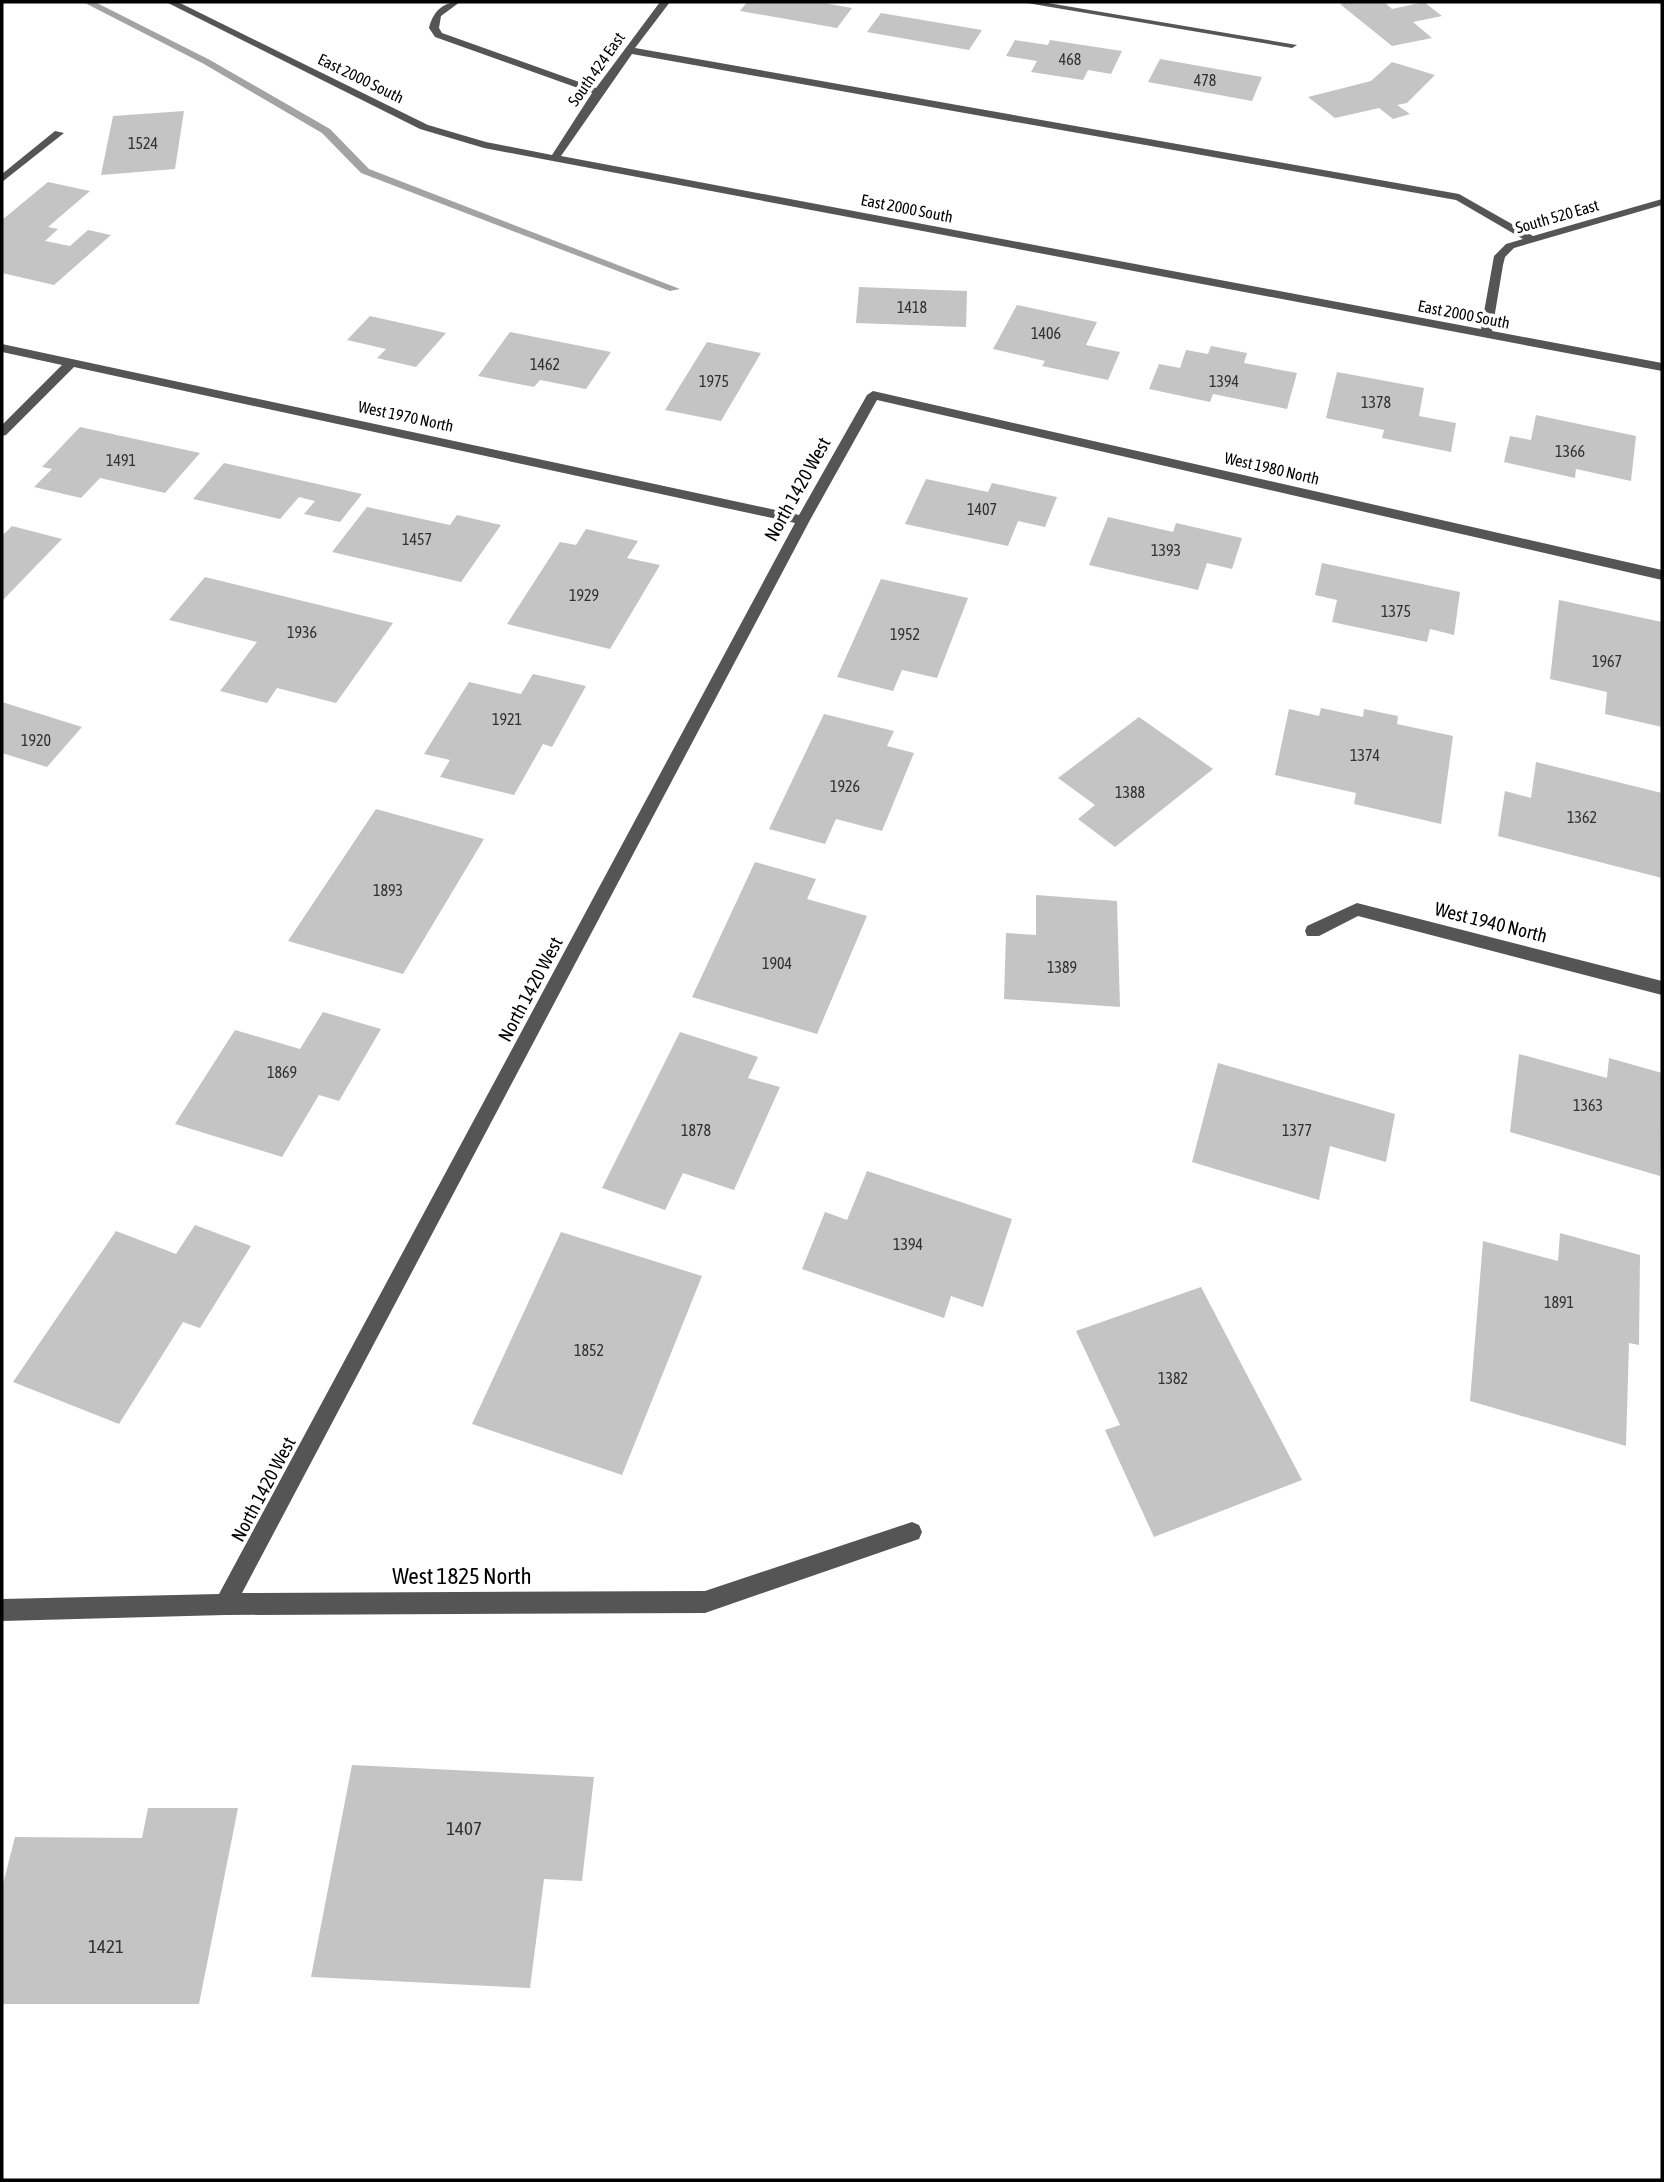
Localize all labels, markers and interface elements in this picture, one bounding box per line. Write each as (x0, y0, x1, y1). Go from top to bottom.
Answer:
street label: South 424 East (564, 28, 628, 109)
street label: East 2000 South (315, 49, 407, 107)
house number: 468 (1059, 50, 1081, 68)
house number: 478 (1194, 71, 1216, 89)
house number: 1524 (128, 134, 158, 152)
street label: East 2000 South (859, 190, 955, 226)
street label: South 520 East (1513, 195, 1601, 236)
street label: East 2000 South (1416, 296, 1512, 332)
house number: 1418 (897, 298, 927, 316)
house number: 1406 (1031, 324, 1061, 342)
house number: 1462 (530, 355, 560, 373)
house number: 1975 (699, 372, 729, 390)
house number: 1394 (1209, 372, 1239, 390)
house number: 1378 (1361, 393, 1391, 411)
street label: West 1970 North (357, 397, 455, 435)
street label: North 1420 West (759, 433, 835, 545)
house number: 1366 (1555, 442, 1585, 460)
street label: West 1980 North (1223, 448, 1321, 488)
house number: 1491 (106, 451, 136, 469)
house number: 1407 (967, 500, 997, 518)
house number: 1457 (402, 530, 432, 548)
house number: 1393 (1151, 541, 1181, 559)
house number: 1929 (569, 586, 599, 604)
house number: 1375 (1381, 602, 1411, 620)
house number: 1936 (287, 623, 317, 641)
house number: 1952 (890, 625, 920, 643)
house number: 1967 (1592, 652, 1622, 670)
house number: 1921 (492, 710, 522, 728)
house number: 1920 (21, 731, 51, 749)
house number: 1374 (1350, 746, 1380, 764)
house number: 1926 (830, 777, 860, 795)
house number: 1388 (1115, 783, 1145, 801)
house number: 1362 (1567, 808, 1597, 826)
house number: 1893 (373, 881, 403, 899)
street label: West 1940 North (1432, 897, 1550, 947)
street label: North 1420 West (493, 933, 567, 1045)
house number: 1904 (762, 954, 792, 972)
house number: 1389 (1047, 958, 1077, 976)
house number: 1869 (267, 1063, 297, 1081)
house number: 1363 (1573, 1096, 1603, 1114)
house number: 1878 (681, 1121, 711, 1139)
house number: 1377 (1282, 1121, 1312, 1139)
house number: 1394 (893, 1235, 923, 1253)
house number: 1891 (1544, 1293, 1574, 1311)
house number: 1852 (574, 1341, 604, 1359)
house number: 1382 (1158, 1369, 1188, 1387)
street label: North 1420 West (226, 1433, 300, 1545)
street label: West 1825 North (392, 1563, 532, 1589)
house number: 1407 (446, 1817, 482, 1839)
house number: 1421 (88, 1935, 124, 1957)

